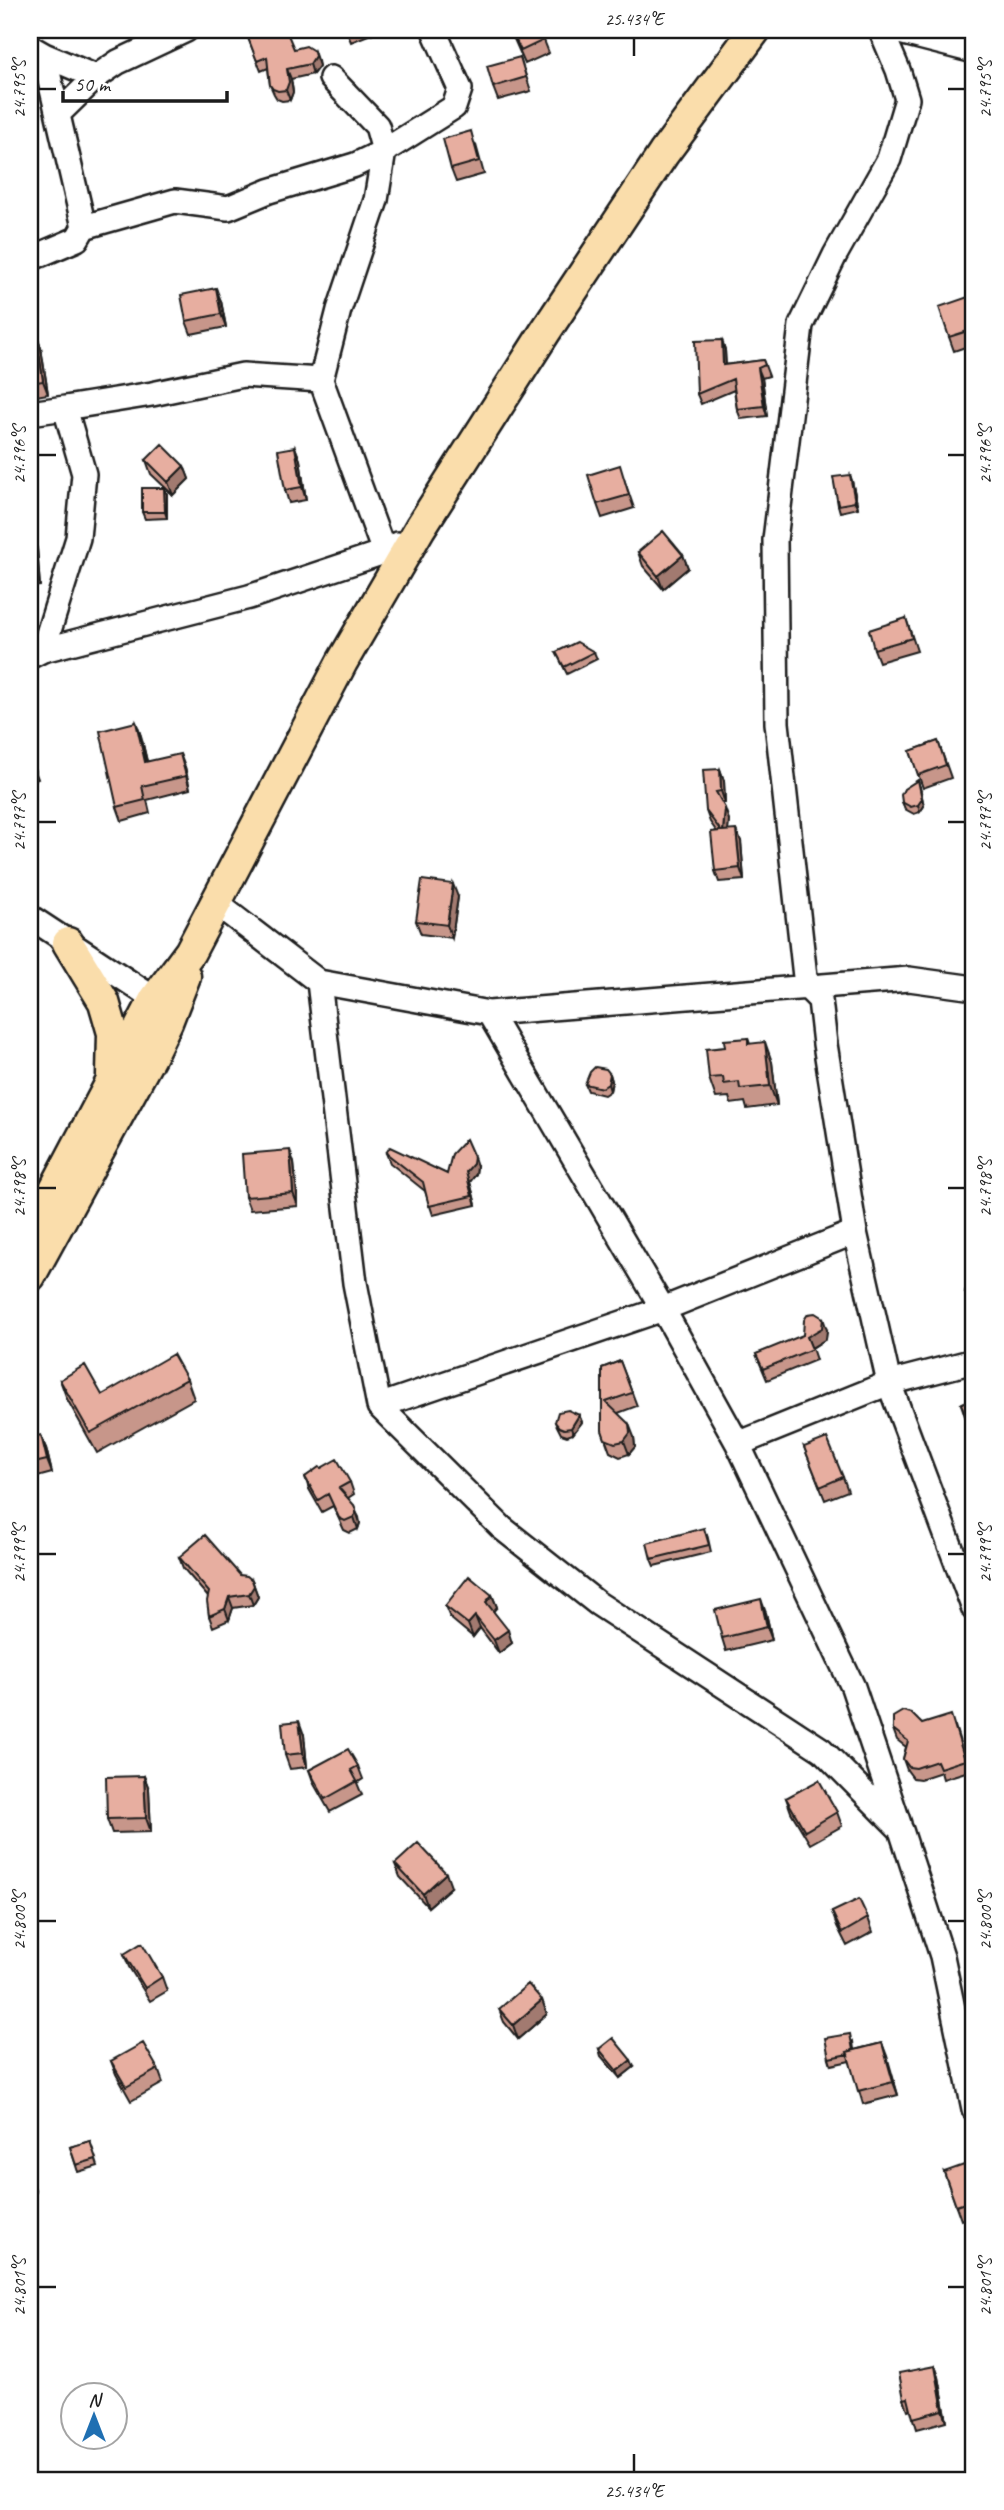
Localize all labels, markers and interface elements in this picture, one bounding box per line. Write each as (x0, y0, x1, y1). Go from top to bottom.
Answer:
text: 25.434°E (605, 8, 666, 30)
text: 24.795°S (8, 57, 30, 118)
text: 24.795°S (974, 57, 996, 118)
scale bar (63, 60, 228, 104)
text: 50 m (74, 71, 112, 97)
text: 24.796°S (8, 423, 30, 484)
text: 24.796°S (974, 423, 996, 484)
text: 24.797°S (8, 790, 30, 851)
text: 24.797°S (974, 790, 996, 851)
text: 24.798°S (8, 1156, 30, 1217)
text: 24.798°S (974, 1156, 996, 1217)
text: 24.799°S (8, 1522, 30, 1583)
text: 24.799°S (974, 1522, 996, 1583)
text: 24.800°S (8, 1889, 30, 1950)
text: 24.800°S (974, 1889, 996, 1950)
text: 24.801°S (8, 2255, 30, 2316)
text: 24.801°S (974, 2255, 996, 2316)
north arrow (60, 2380, 130, 2450)
text: N (88, 2388, 103, 2412)
text: 25.434°E (605, 2480, 666, 2502)

